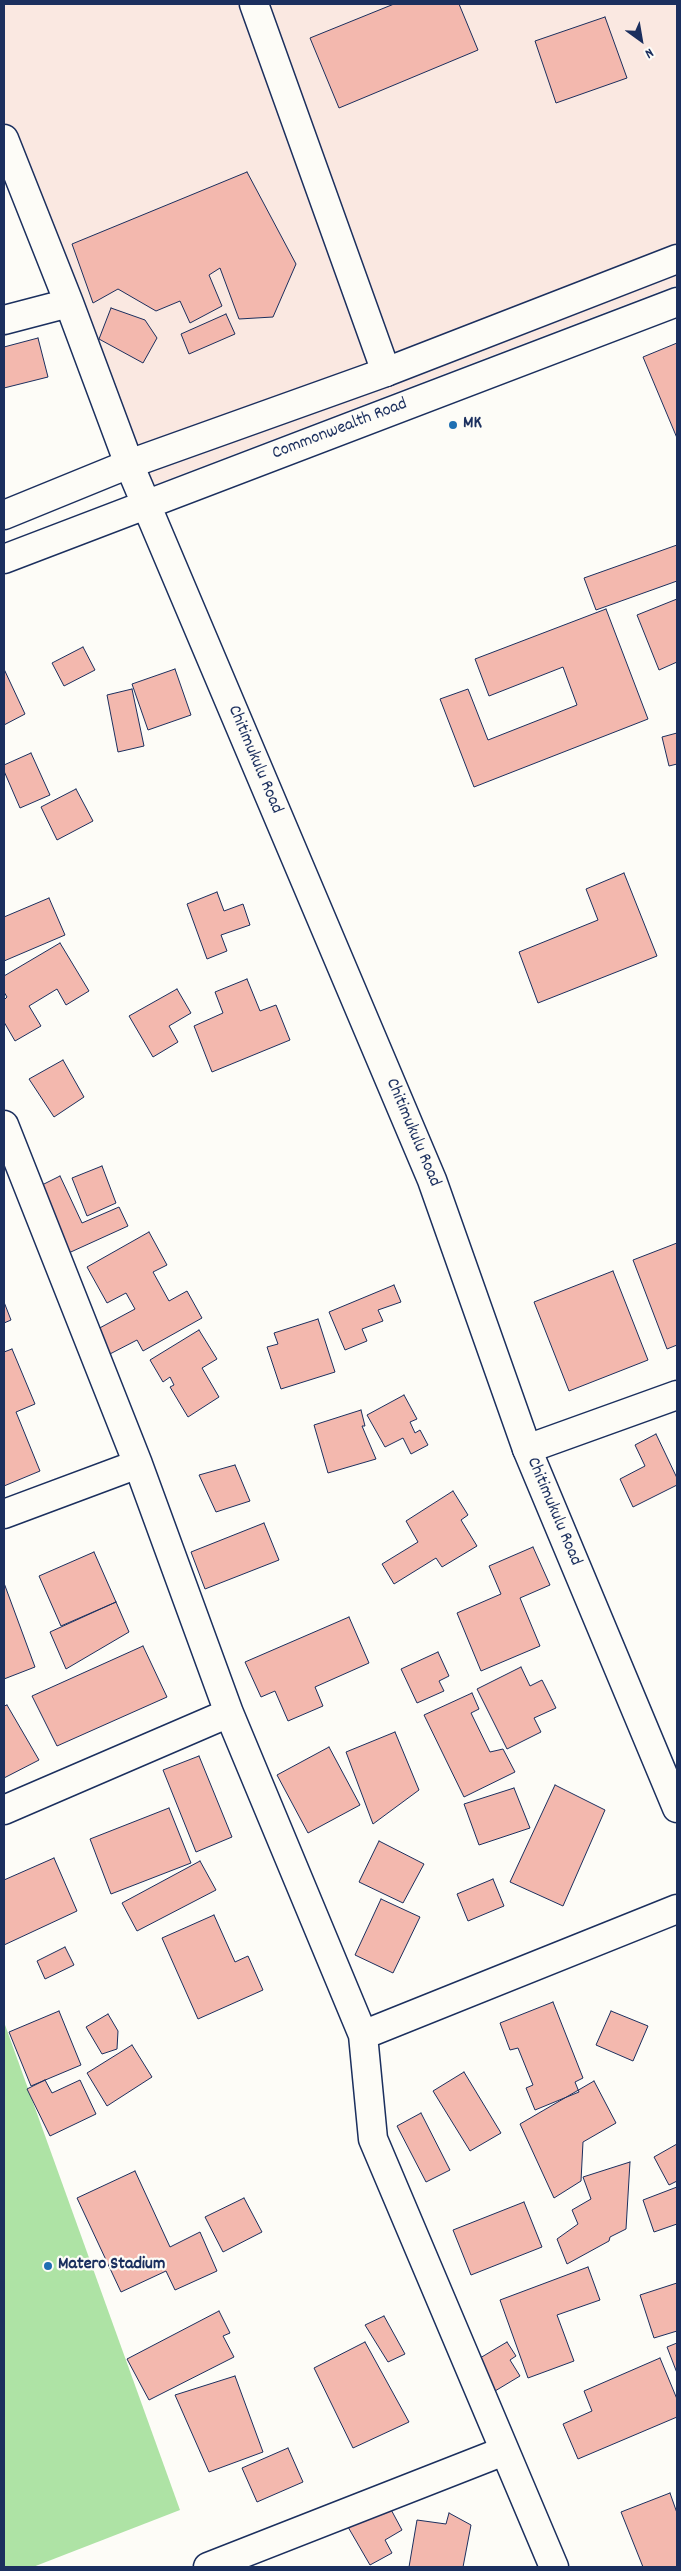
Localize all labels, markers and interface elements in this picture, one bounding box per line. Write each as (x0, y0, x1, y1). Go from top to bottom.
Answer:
north arrow (616, 15, 666, 65)
text: N (641, 42, 657, 63)
street label: Commonwealth Road (269, 394, 411, 466)
place label: MK (463, 414, 482, 436)
marker: MK (447, 419, 459, 431)
street label: Chitimukulu Road (222, 703, 286, 817)
street label: Chitimukulu Road (380, 1076, 444, 1190)
street label: Chitimukulu Road (521, 1455, 585, 1569)
place label: Matero Stadium (58, 2255, 165, 2277)
marker: Matero Stadium (42, 2260, 54, 2272)

